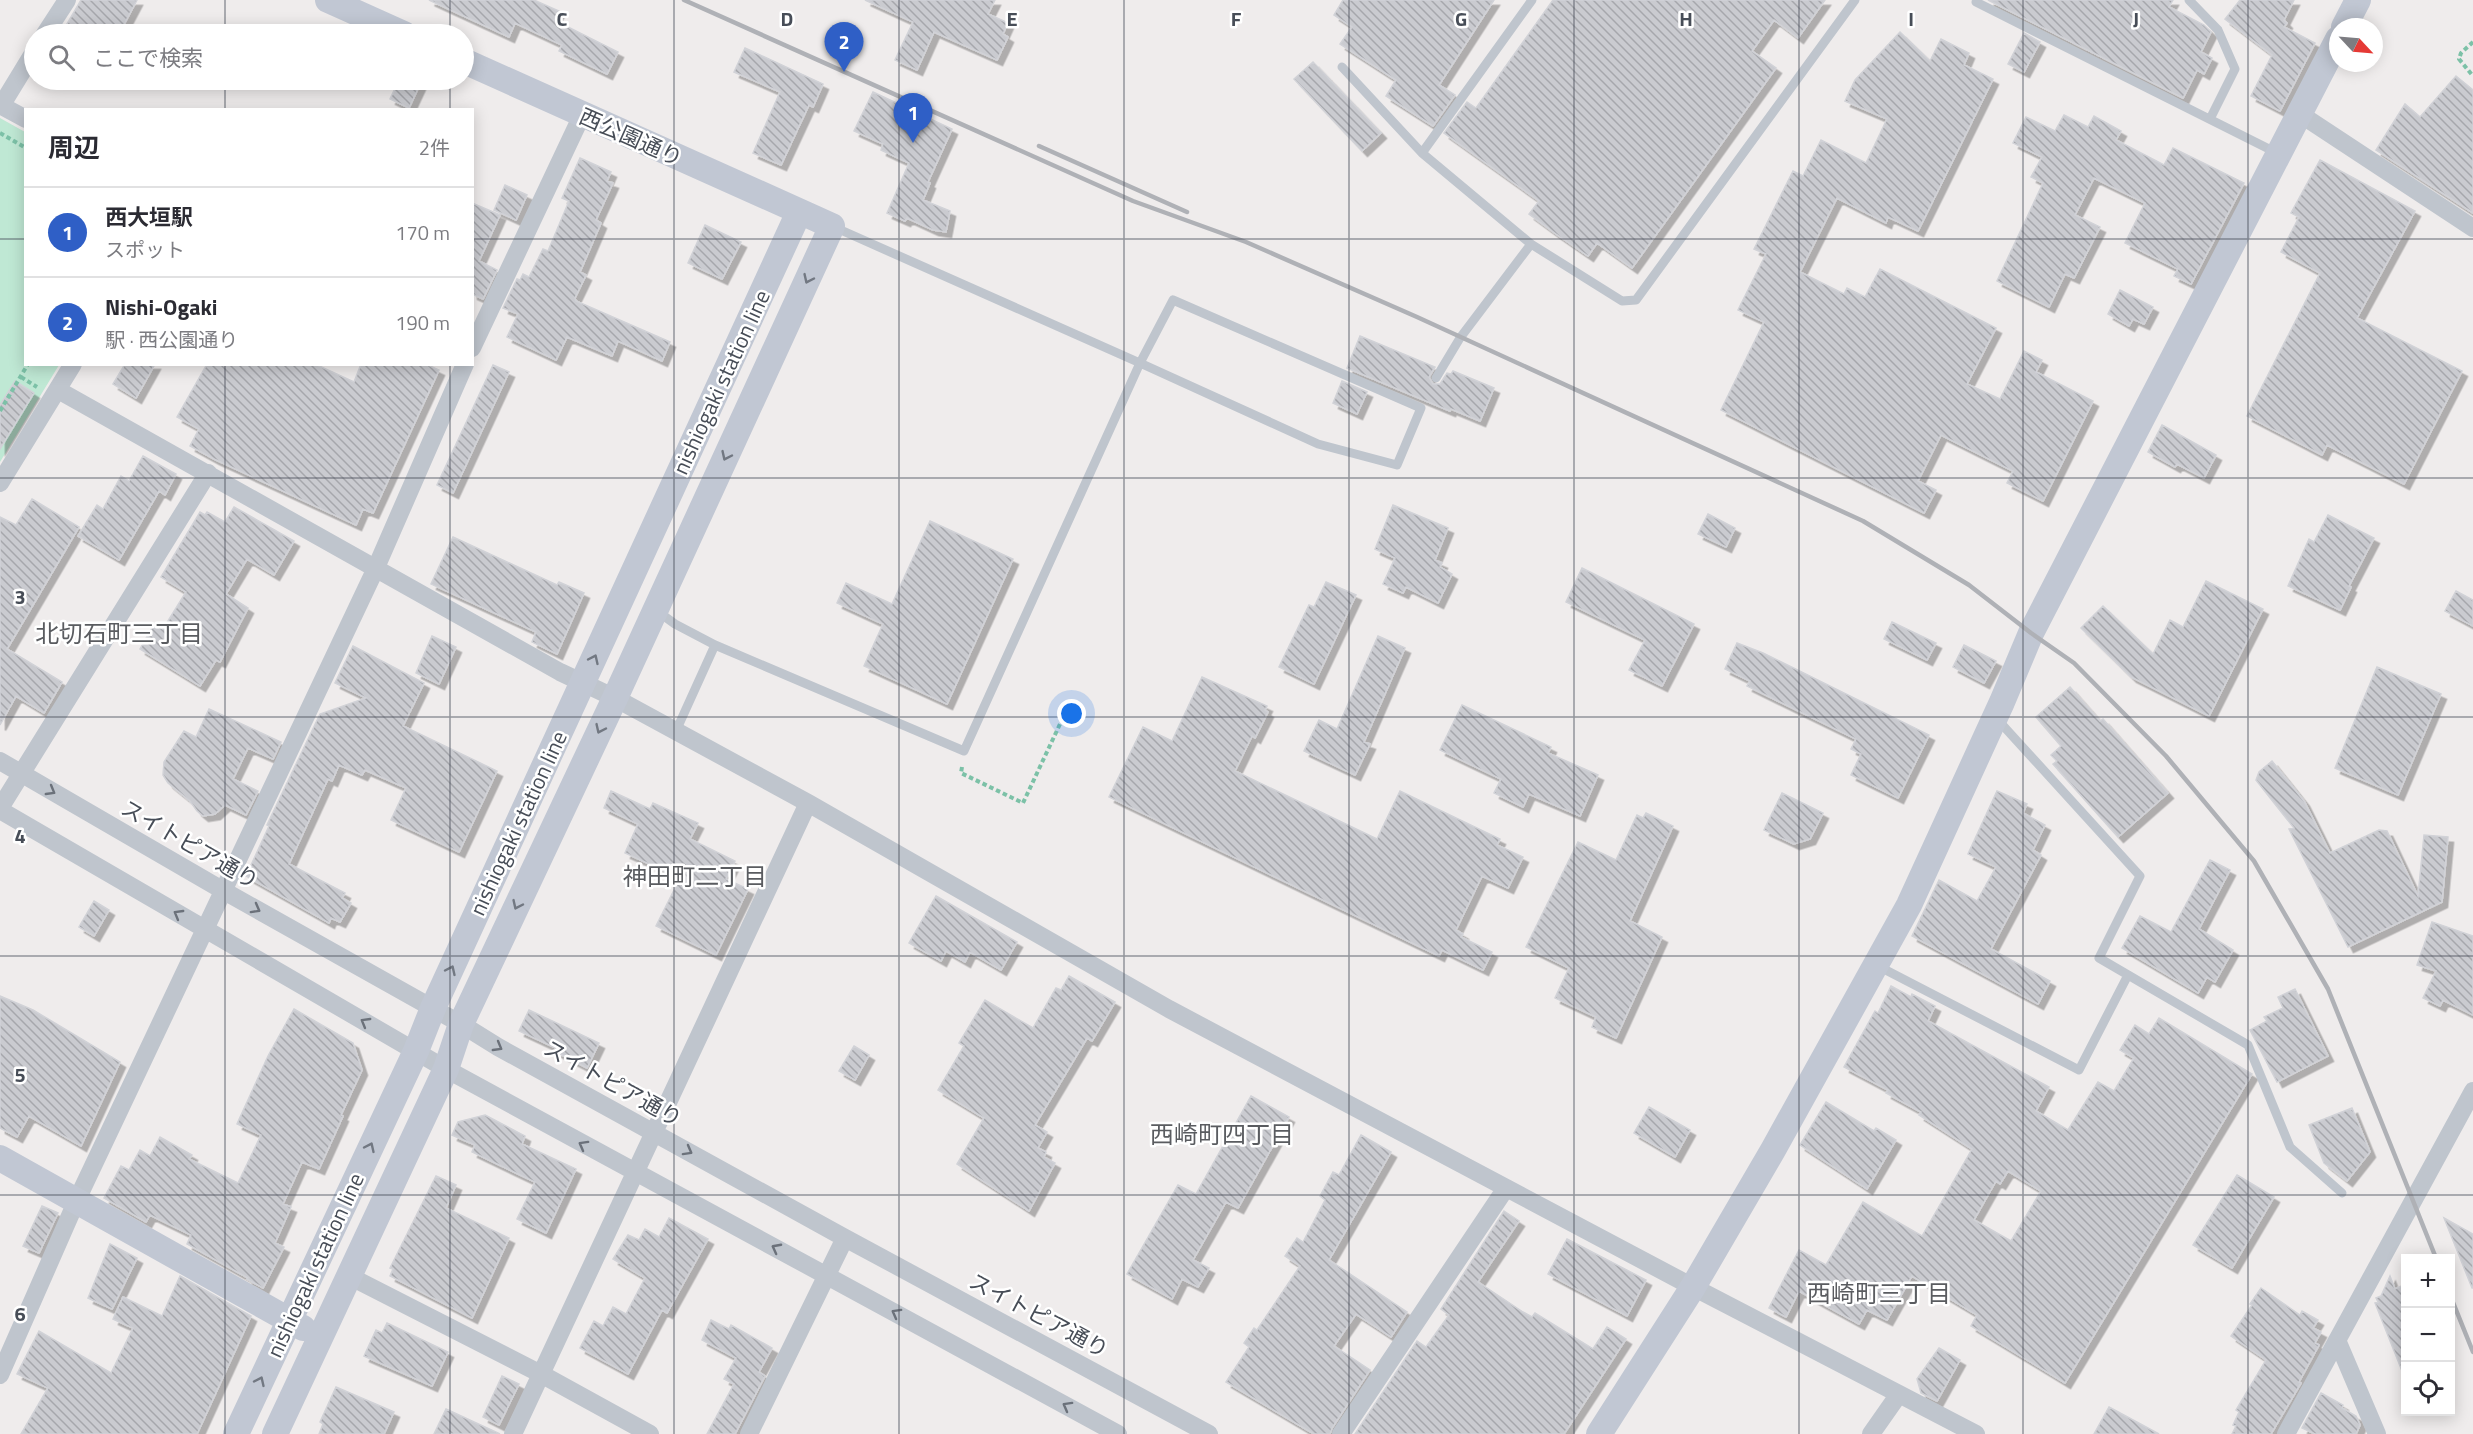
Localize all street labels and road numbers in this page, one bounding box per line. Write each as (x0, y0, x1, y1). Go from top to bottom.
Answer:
street label: 西公園通り (574, 99, 688, 175)
street label: nishiogaki station line (663, 284, 779, 480)
street label: nishiogaki station line (460, 725, 576, 921)
street label: スイトピア通り (115, 791, 265, 897)
street label: スイトピア通り (537, 1031, 689, 1135)
street label: nishiogaki station line (257, 1167, 373, 1363)
street label: スイトピア通り (963, 1264, 1115, 1366)

